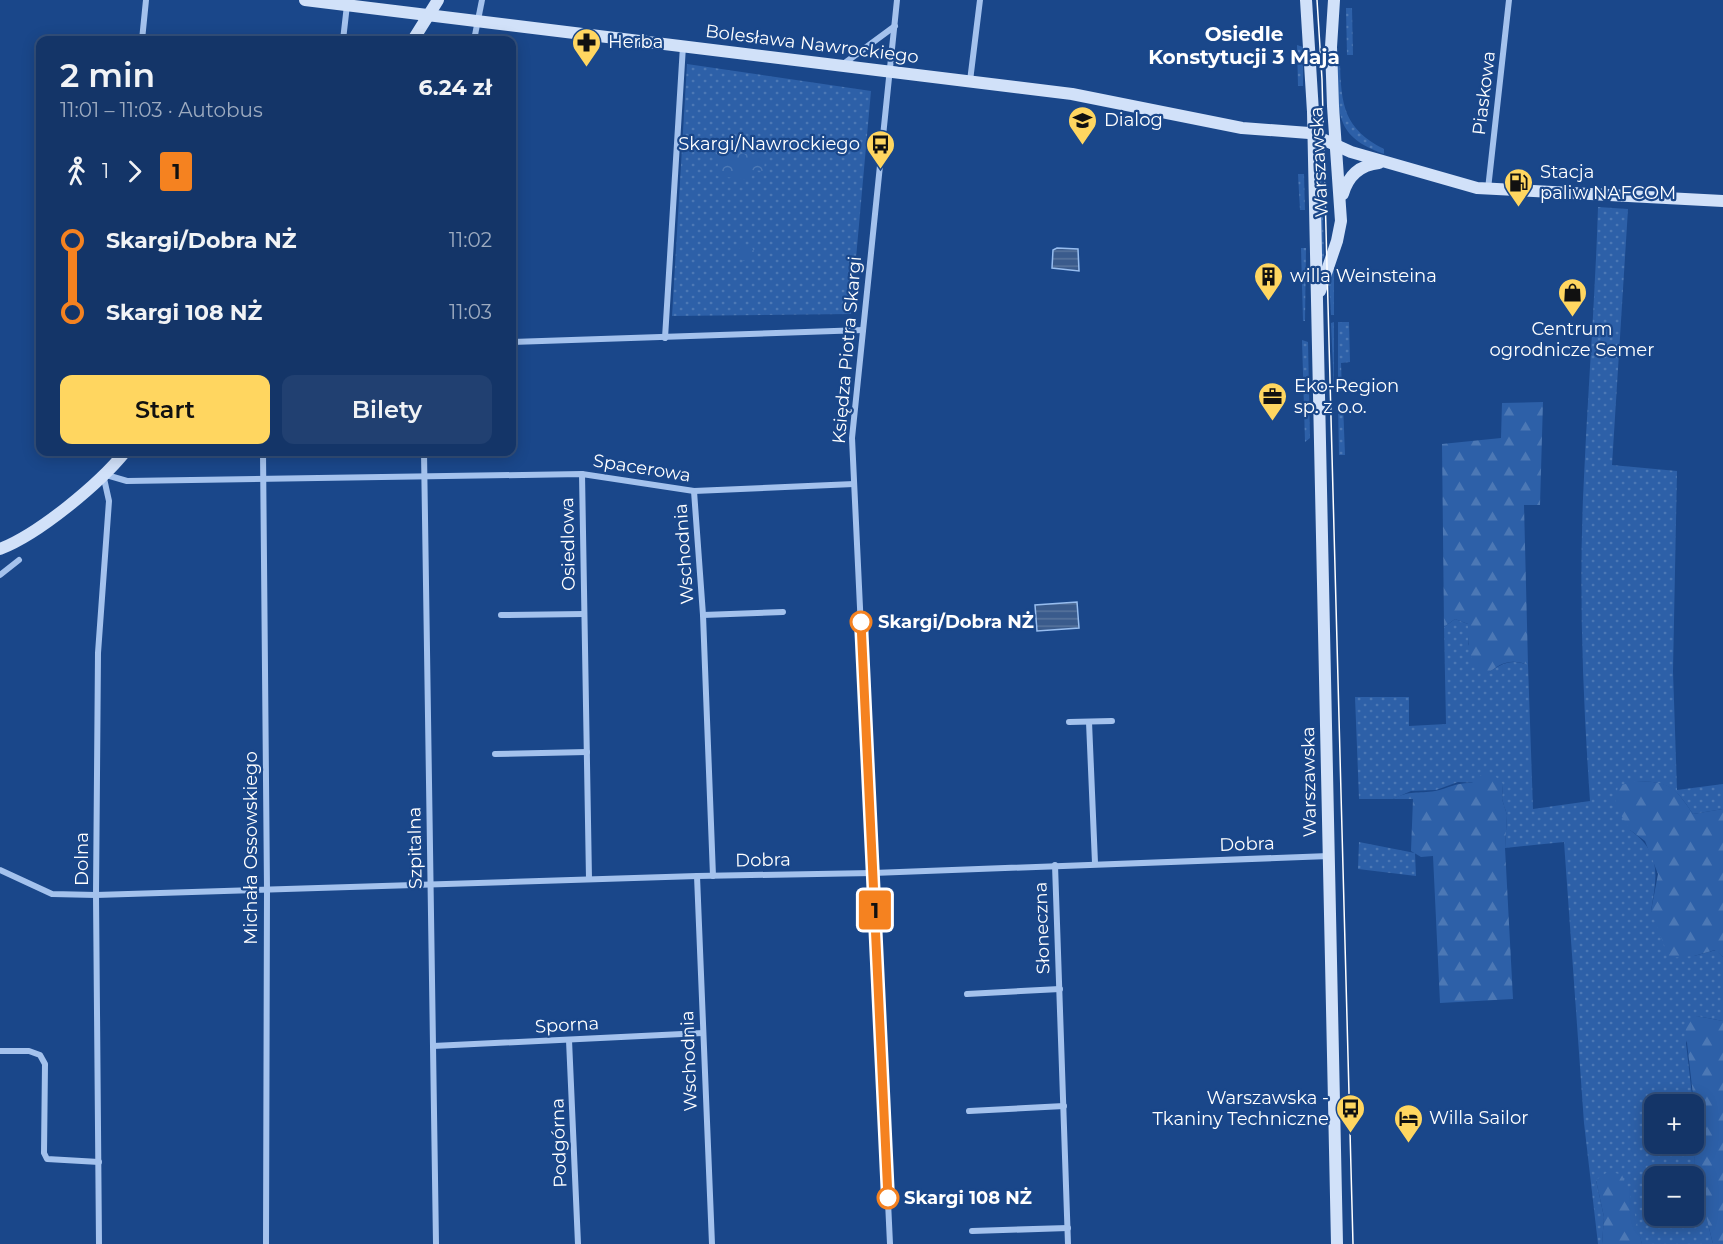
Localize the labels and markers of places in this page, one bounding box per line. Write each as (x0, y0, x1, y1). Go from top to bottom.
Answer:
pharmacy icon: Herba (571, 26, 603, 68)
place label: Herba (608, 31, 663, 53)
school or university icon: Dialog (1067, 104, 1099, 146)
place label: Dialog (1104, 109, 1163, 131)
bus stop icon: Skargi/Nawrockiego (865, 128, 897, 170)
place label: Skargi/Nawrockiego (678, 133, 860, 155)
place label: Stacja paliw NAFCOM (1540, 161, 1676, 204)
fuel station icon: Stacja paliw NAFCOM (1503, 166, 1535, 208)
building icon: willa Weinsteina (1253, 260, 1285, 302)
place label: willa Weinsteina (1290, 265, 1437, 287)
shop icon: Centrum ogrodnicze Semer (1556, 276, 1588, 318)
place label: Centrum ogrodnicze Semer (1490, 318, 1654, 361)
place label: Eko-Region sp. z o.o. (1294, 375, 1399, 418)
office icon: Eko-Region sp. z o.o. (1257, 380, 1289, 422)
marker: Skargi/Dobra NŻ (850, 611, 872, 633)
place label: Skargi/Dobra NŻ (878, 611, 1034, 633)
place label: Warszawska - Tkaniny Techniczne (1153, 1087, 1329, 1130)
bus stop icon: Warszawska - Tkaniny Techniczne (1334, 1092, 1366, 1134)
hotel icon: Willa Sailor (1392, 1102, 1424, 1144)
place label: Willa Sailor (1429, 1107, 1528, 1129)
marker: Skargi 108 NŻ (877, 1187, 899, 1209)
place label: Skargi 108 NŻ (904, 1187, 1032, 1209)

